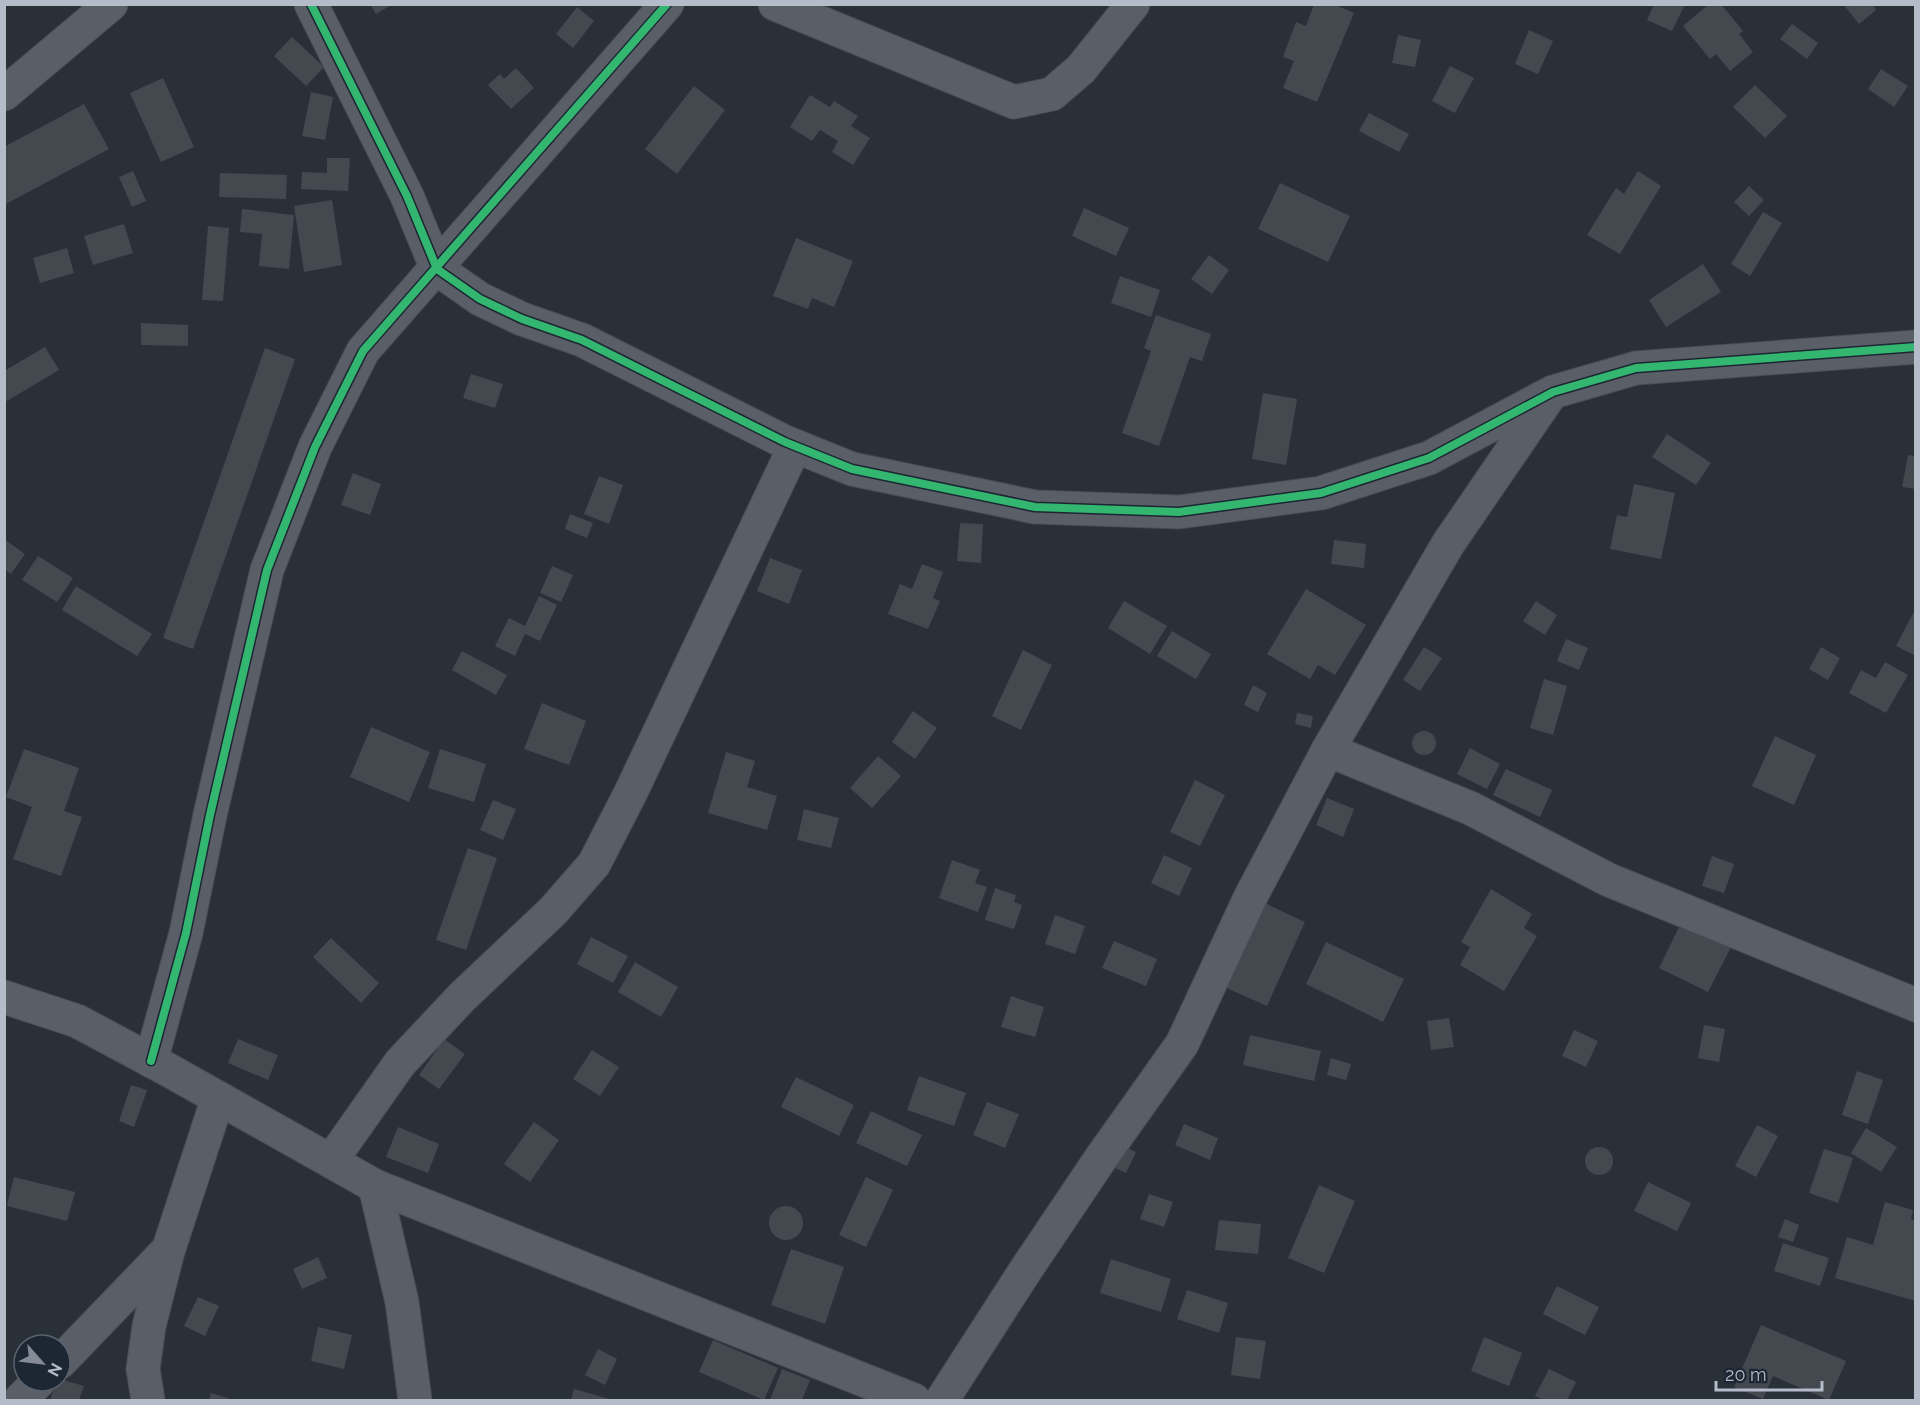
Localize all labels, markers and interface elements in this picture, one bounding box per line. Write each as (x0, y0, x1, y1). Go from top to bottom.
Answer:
north arrow (12, 1333, 72, 1393)
scale bar (1716, 1354, 1822, 1392)
text: N (44, 1360, 66, 1380)
text: 20 m (1725, 1364, 1767, 1385)

